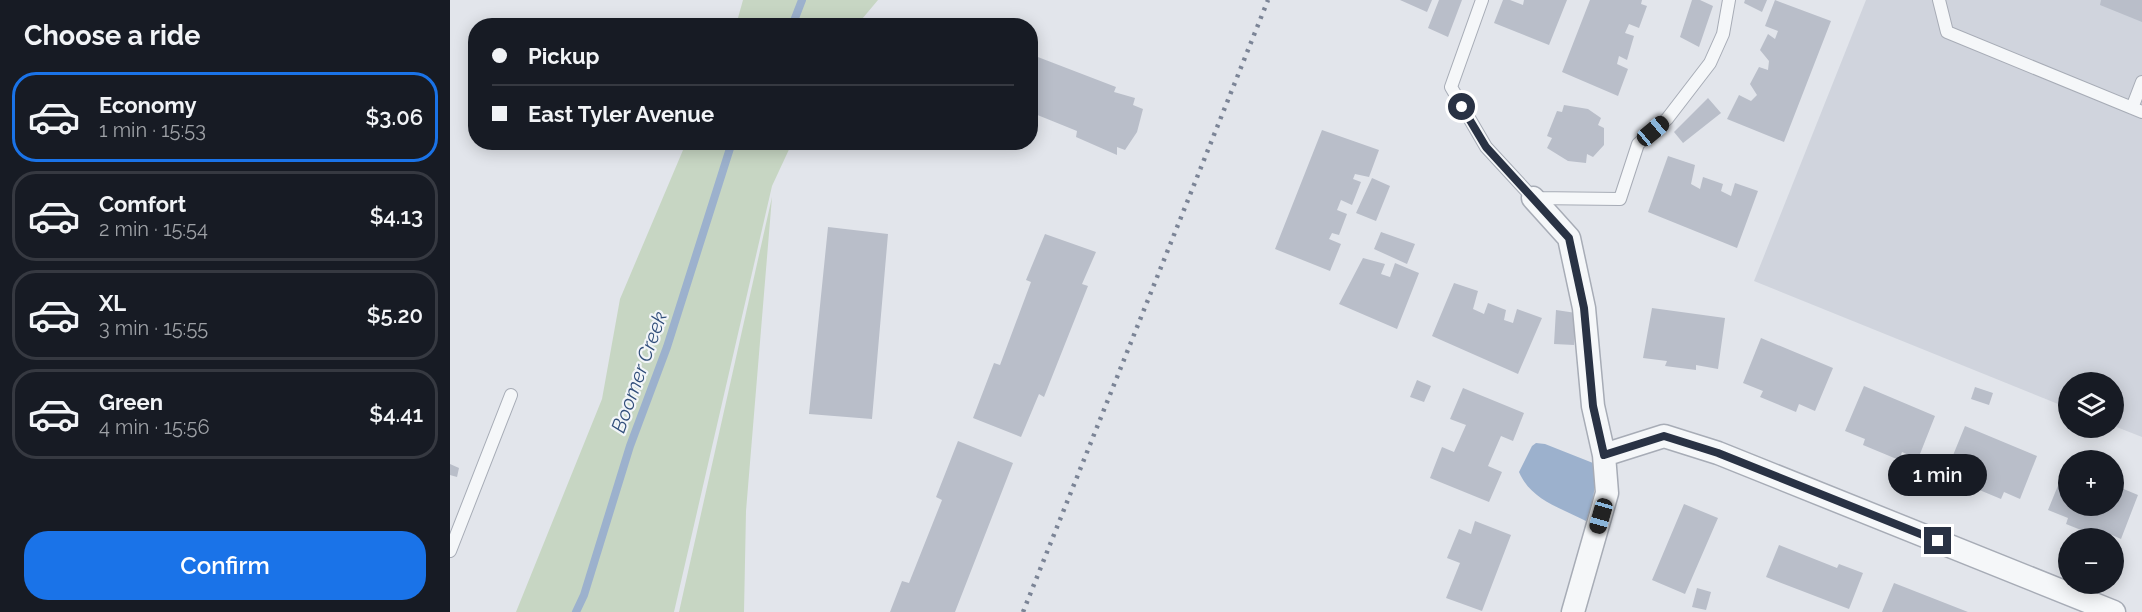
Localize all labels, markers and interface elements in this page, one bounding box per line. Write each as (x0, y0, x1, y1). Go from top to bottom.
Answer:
text: Choose a ride (24, 20, 200, 51)
text: Pickup (528, 43, 600, 69)
icon: car (27, 90, 81, 144)
text: Economy (99, 92, 197, 118)
route start (1448, 93, 1475, 120)
text: East Tyler Avenue (528, 101, 714, 127)
text: $3.06 (366, 104, 423, 130)
car (1633, 113, 1673, 149)
text: 1 min · 15:53 (99, 118, 206, 142)
icon: car (27, 189, 81, 243)
text: Comfort (99, 191, 186, 217)
text: $4.13 (370, 203, 423, 229)
text: 2 min · 15:54 (99, 217, 208, 241)
icon: car (27, 288, 81, 342)
text: XL (99, 290, 126, 316)
text: $5.20 (367, 302, 423, 328)
water label: Boomer Creek (606, 308, 672, 436)
text: 3 min · 15:55 (99, 316, 208, 340)
map controls (2058, 372, 2124, 594)
button: layers (2058, 372, 2124, 438)
icon: car (27, 387, 81, 441)
text: Green (99, 389, 163, 415)
text: $4.41 (369, 401, 423, 427)
text: 4 min · 15:56 (99, 415, 210, 439)
button: + (2058, 450, 2124, 516)
callout: 1 min (1888, 454, 1988, 496)
text: 1 min (1913, 463, 1962, 487)
car (1587, 496, 1615, 536)
route end (1924, 527, 1951, 554)
button: − (2058, 528, 2124, 594)
button: Confirm (24, 531, 426, 600)

